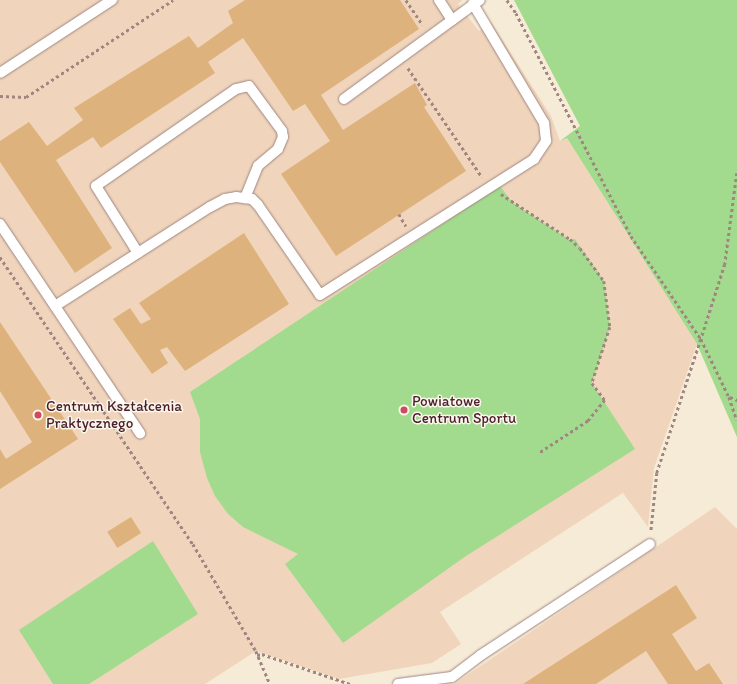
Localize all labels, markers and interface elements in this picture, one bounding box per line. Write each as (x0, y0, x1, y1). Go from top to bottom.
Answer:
place label: Powiatowe Centrum Sportu (412, 392, 517, 427)
place label: Centrum Kształcenia Praktycznego (46, 397, 182, 432)
marker: Powiatowe Centrum Sportu (399, 405, 409, 415)
marker: Centrum Kształcenia Praktycznego (33, 410, 43, 420)

